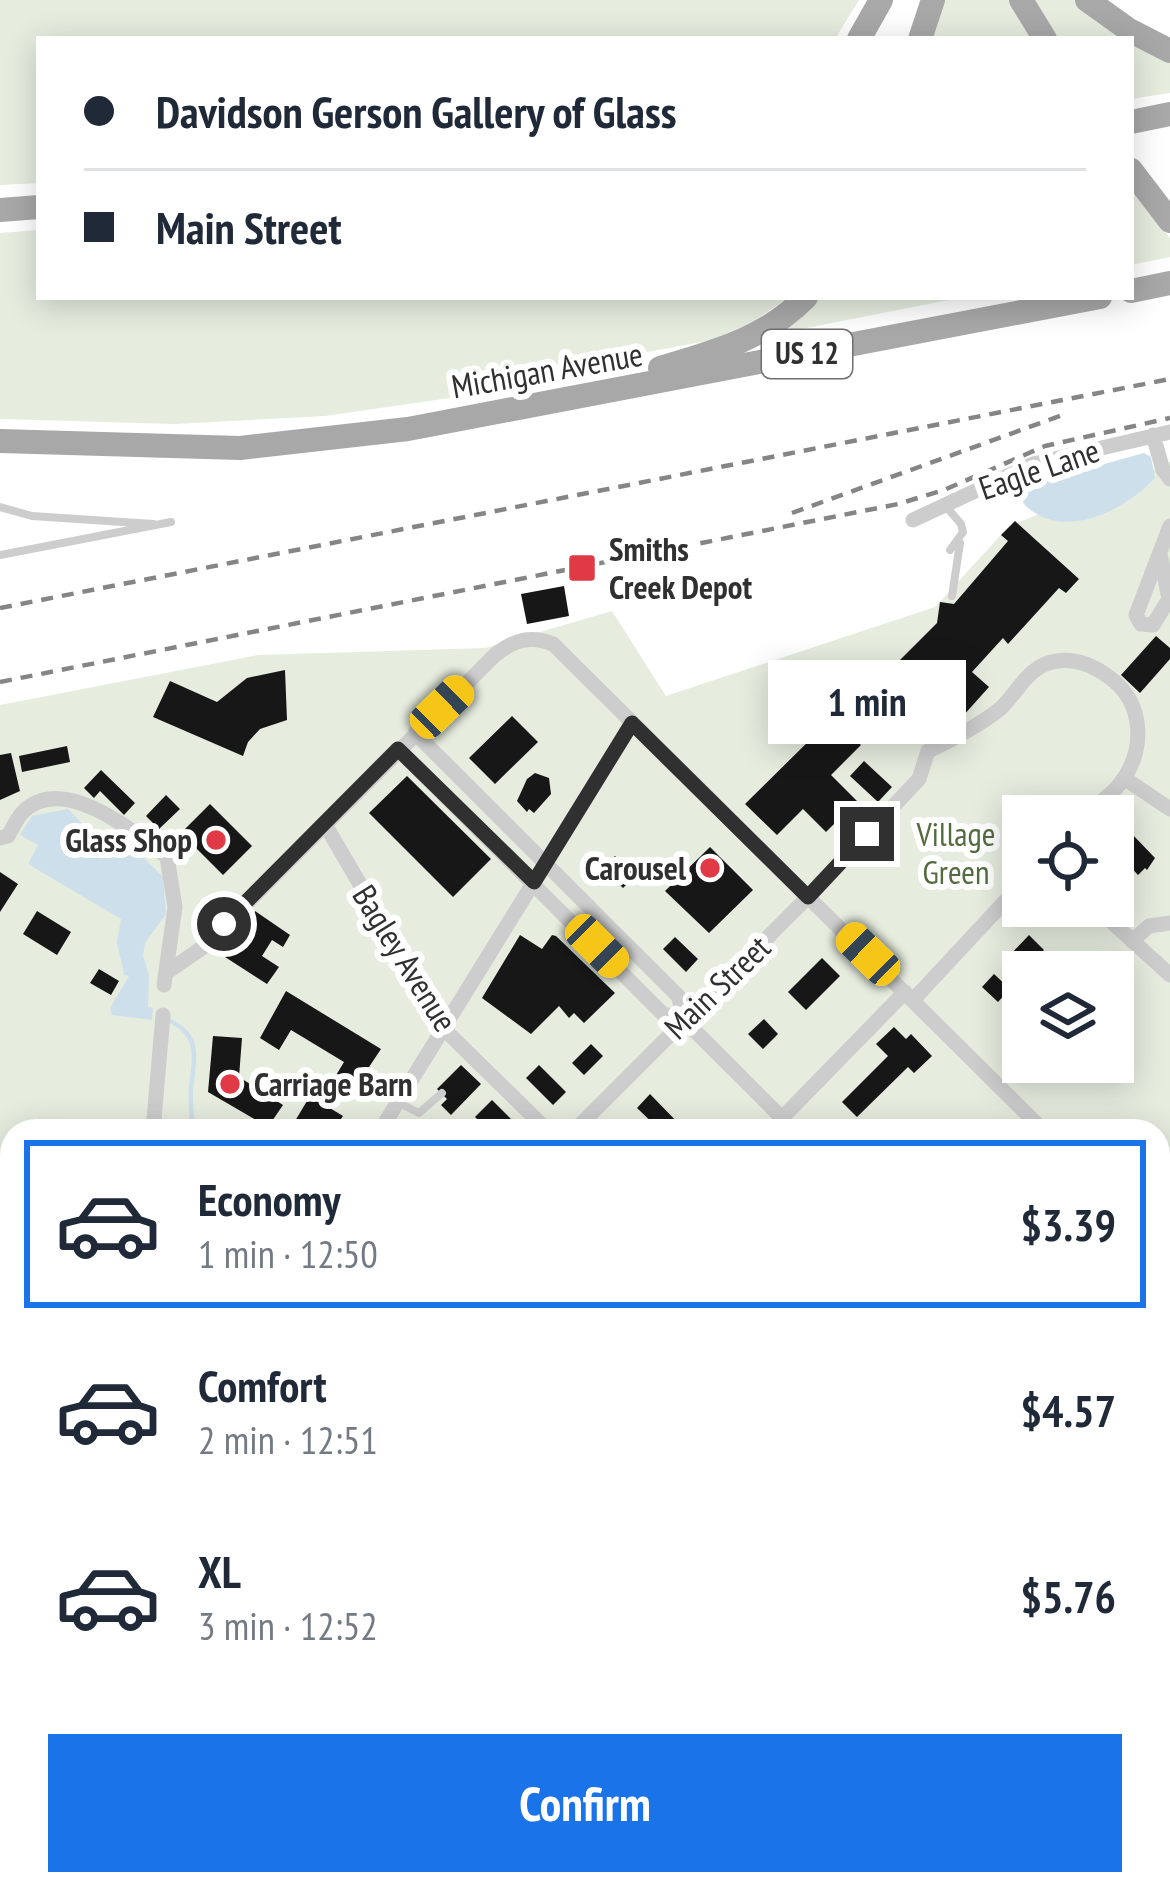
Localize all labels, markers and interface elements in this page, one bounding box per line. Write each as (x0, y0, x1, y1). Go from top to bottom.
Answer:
text: Davidson Gerson Gallery of Glass (156, 82, 676, 140)
text: Main Street (156, 198, 342, 256)
road number: US 12 (762, 330, 852, 378)
street label: Michigan Avenue (448, 332, 646, 407)
street label: Eagle Lane (973, 428, 1105, 509)
place label: Smiths Creek Depot (609, 527, 752, 608)
marker: Smiths Creek Depot (566, 552, 598, 584)
callout: 1 min (768, 660, 966, 744)
car (404, 669, 480, 745)
text: 1 min (828, 676, 906, 727)
map controls (1002, 795, 1134, 1083)
button: locate (1002, 795, 1134, 927)
route end (840, 807, 894, 861)
park label: Village Green (916, 812, 995, 893)
place label: Glass Shop (65, 818, 192, 861)
marker: Glass Shop (203, 827, 229, 853)
place label: Carousel (585, 846, 687, 889)
marker: Carousel (697, 855, 723, 881)
street label: Bagley Avenue (344, 876, 467, 1039)
route start (197, 897, 251, 951)
car (559, 908, 635, 984)
car (830, 916, 906, 992)
street label: Main Street (655, 926, 779, 1048)
button: layers (1002, 951, 1134, 1083)
place label: Carriage Barn (254, 1062, 413, 1105)
marker: Carriage Barn (217, 1071, 243, 1097)
icon: car (54, 1170, 162, 1278)
text: Economy (198, 1170, 341, 1228)
text: $3.39 (1020, 1195, 1116, 1253)
text: 1 min · 12:50 (198, 1228, 378, 1279)
icon: car (54, 1356, 162, 1464)
text: Comfort (198, 1356, 327, 1414)
text: $4.57 (1020, 1381, 1116, 1439)
text: 2 min · 12:51 (198, 1414, 378, 1465)
icon: car (54, 1542, 162, 1650)
text: XL (198, 1542, 241, 1600)
text: $5.76 (1020, 1567, 1116, 1625)
text: 3 min · 12:52 (198, 1600, 378, 1651)
button: Confirm (48, 1734, 1122, 1872)

